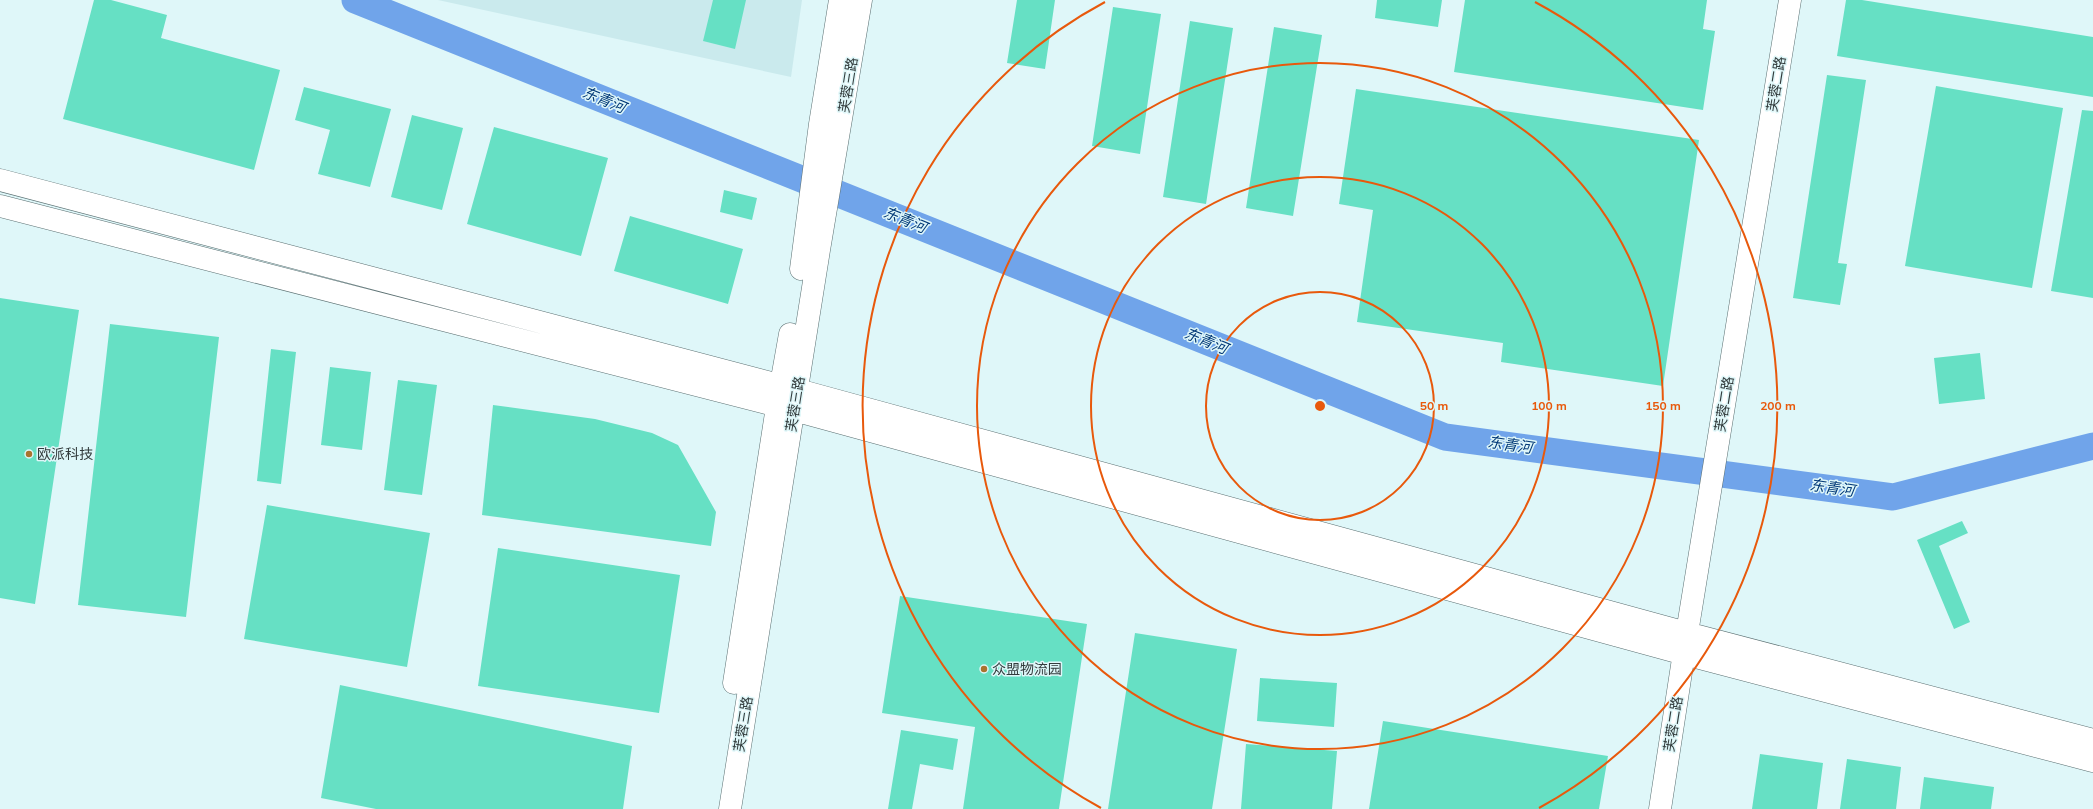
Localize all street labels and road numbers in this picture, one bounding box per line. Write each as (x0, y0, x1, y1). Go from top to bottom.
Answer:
street label: 芙蓉二路 (1763, 55, 1789, 113)
street label: 芙蓉三路 (835, 56, 861, 114)
street label: 芙蓉三路 (782, 375, 808, 433)
street label: 芙蓉二路 (1711, 375, 1737, 433)
street label: 芙蓉三路 (730, 695, 756, 753)
street label: 芙蓉二路 (1660, 695, 1686, 753)

